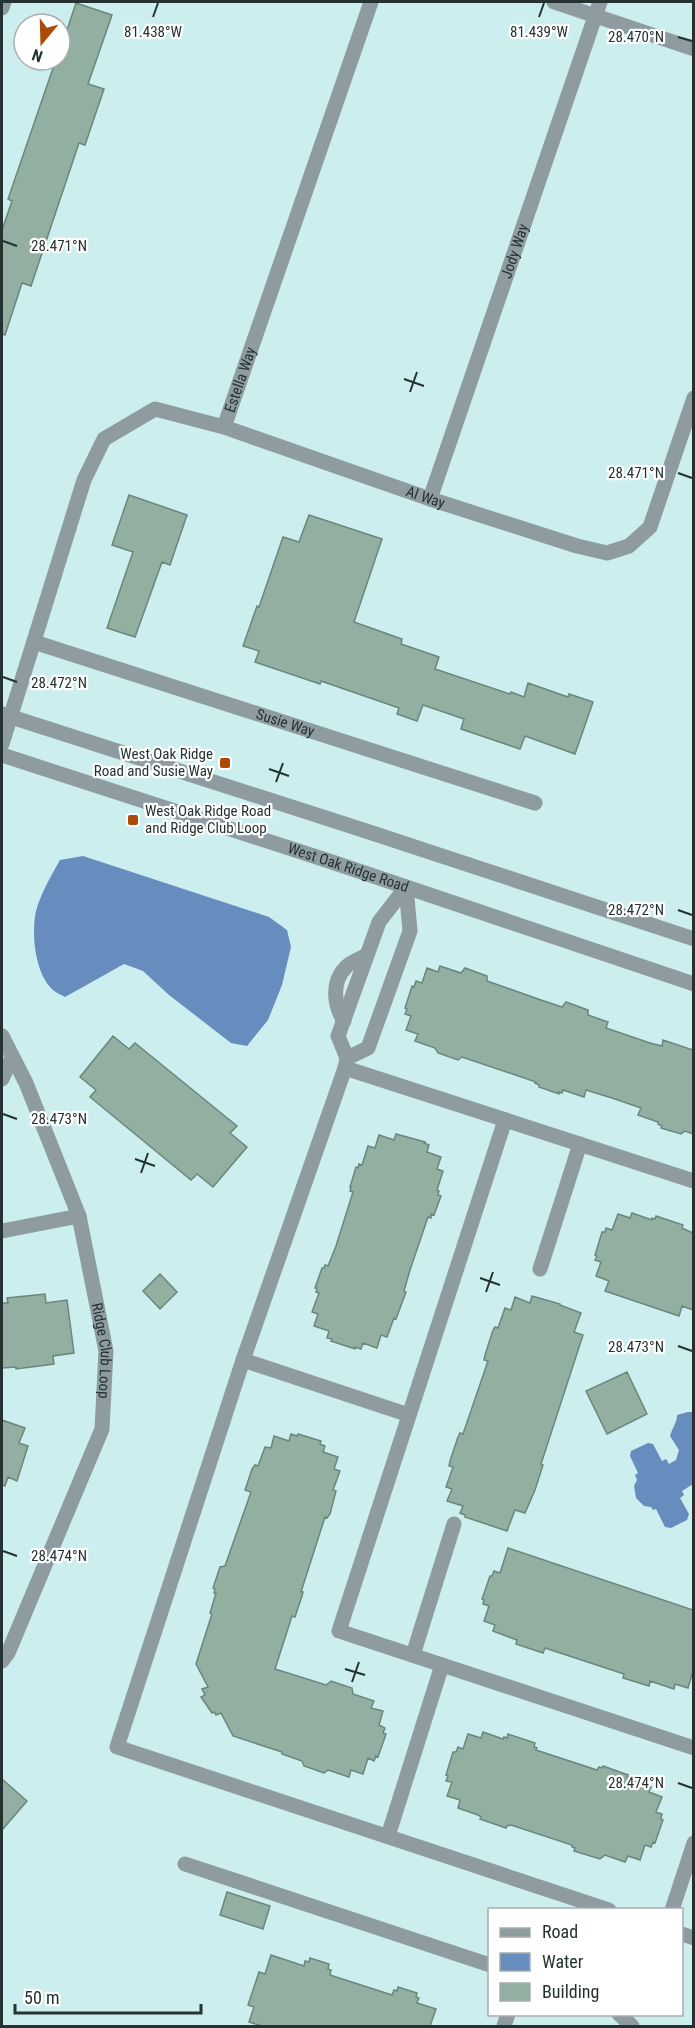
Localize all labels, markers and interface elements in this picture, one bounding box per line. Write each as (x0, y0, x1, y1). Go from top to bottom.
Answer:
north arrow (12, 12, 72, 72)
text: 81.438°W (124, 23, 183, 41)
text: 81.439°W (510, 23, 569, 41)
text: 28.470°N (608, 28, 664, 46)
text: N (30, 45, 45, 66)
street label: Jody Way (497, 221, 532, 281)
text: 28.471°N (31, 237, 87, 255)
street label: Estella Way (221, 345, 260, 415)
text: 28.471°N (608, 464, 664, 482)
street label: Al Way (404, 482, 447, 512)
text: 28.472°N (31, 674, 87, 692)
street label: Susie Way (254, 705, 317, 741)
place label: West Oak Ridge Road and Susie Way (94, 745, 213, 780)
marker: West Oak Ridge Road and Susie Way (218, 756, 232, 770)
place label: West Oak Ridge Road and Ridge Club Loop (145, 802, 271, 837)
marker: West Oak Ridge Road and Ridge Club Loop (126, 813, 140, 827)
street label: West Oak Ridge Road (285, 839, 411, 896)
text: 28.472°N (608, 901, 664, 919)
text: 28.473°N (31, 1110, 87, 1128)
street label: Ridge Club Loop (88, 1301, 115, 1399)
text: 28.473°N (608, 1338, 664, 1356)
text: 28.474°N (31, 1547, 87, 1565)
text: 28.474°N (608, 1774, 664, 1792)
legend (488, 1908, 683, 2016)
text: Road (542, 1921, 578, 1942)
text: Water (542, 1951, 584, 1972)
scale bar (15, 1977, 201, 2015)
text: Building (542, 1981, 599, 2002)
text: 50 m (24, 1987, 59, 2008)

